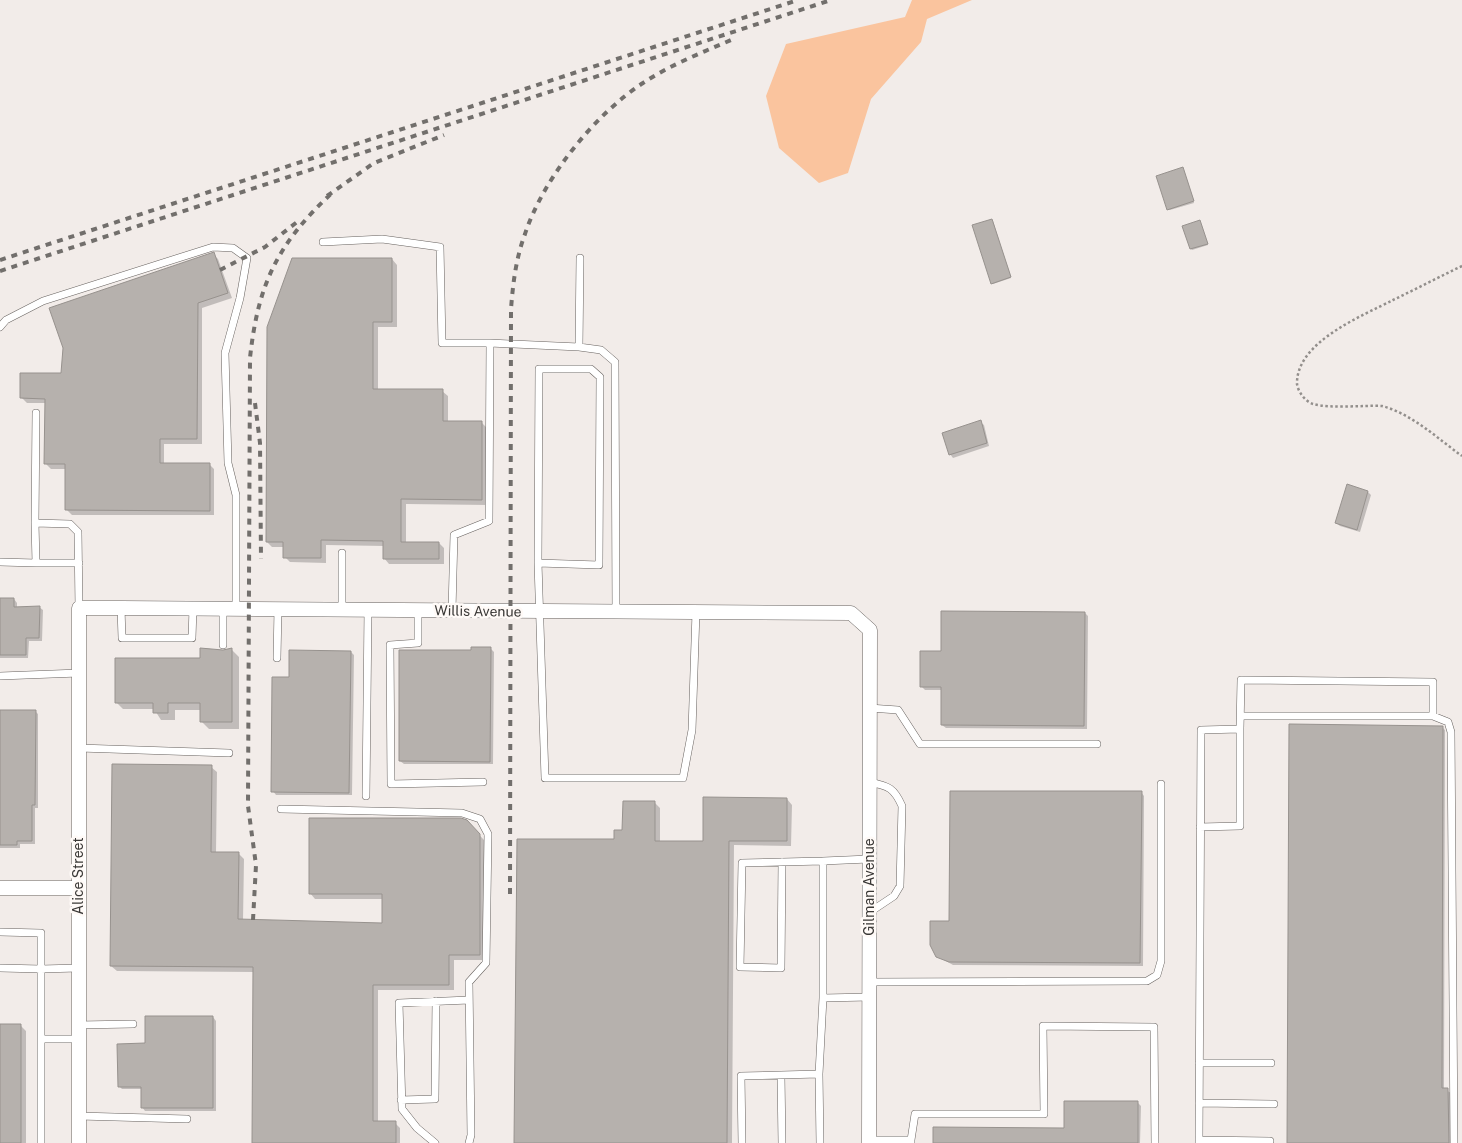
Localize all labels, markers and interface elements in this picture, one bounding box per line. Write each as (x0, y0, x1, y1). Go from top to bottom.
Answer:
street label: Willis Avenue (434, 602, 522, 620)
street label: Alice Street (70, 837, 86, 915)
street label: Gilman Avenue (861, 838, 877, 936)

